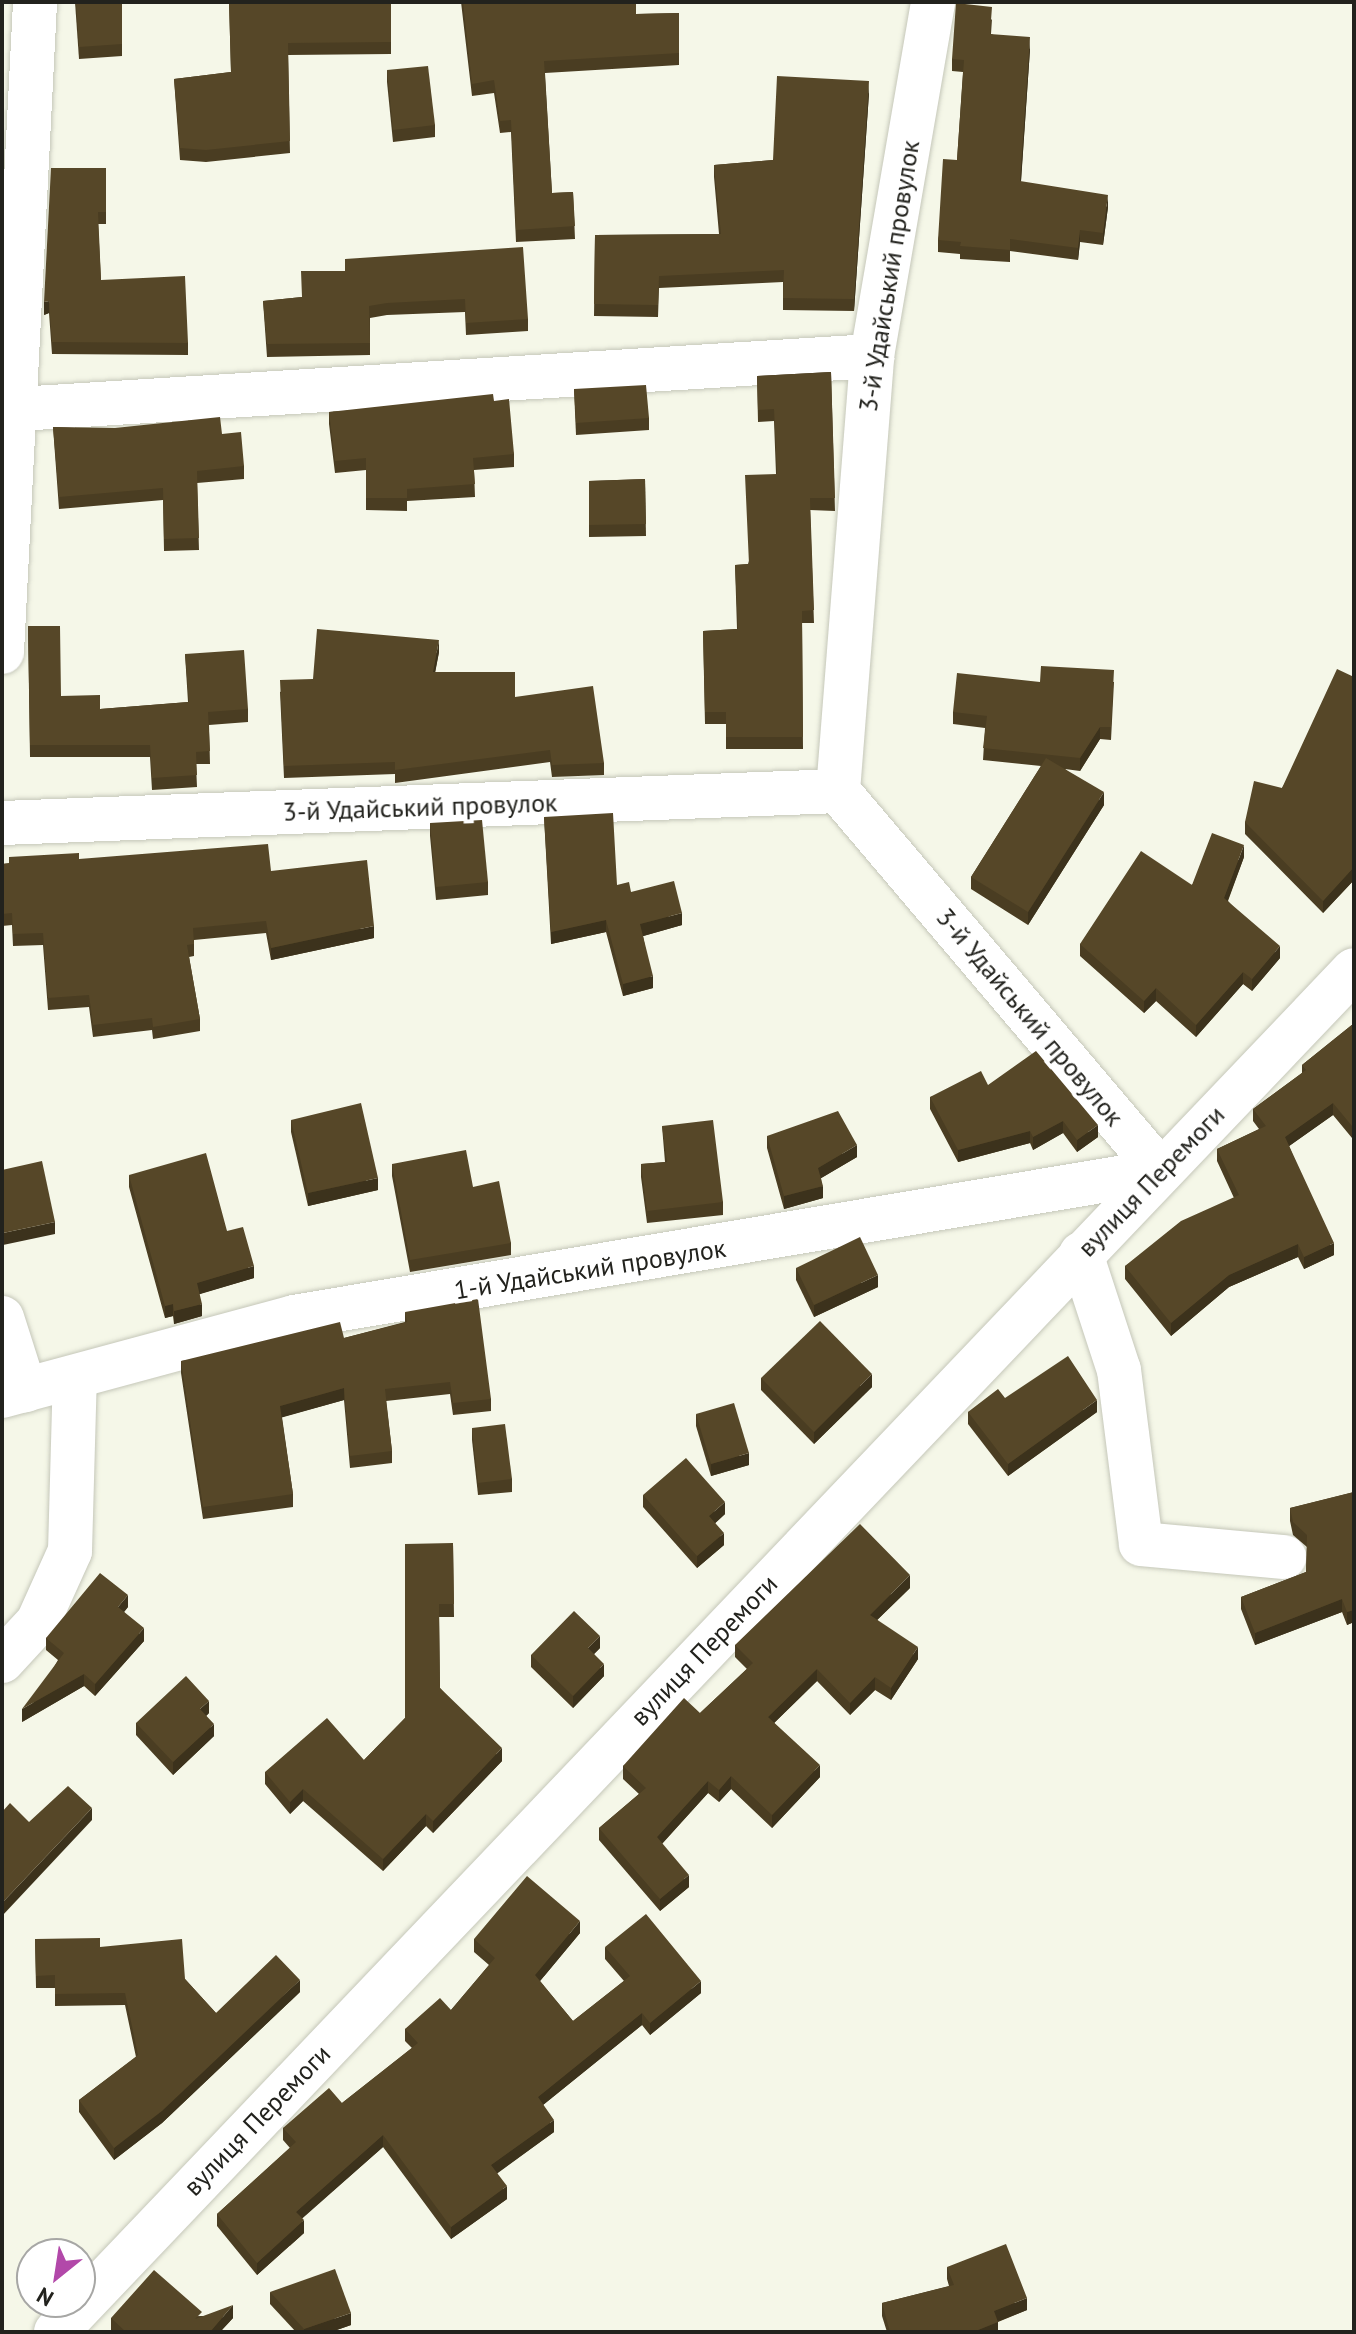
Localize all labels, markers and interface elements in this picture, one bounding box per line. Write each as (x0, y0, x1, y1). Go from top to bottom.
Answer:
street label: 3-й Удайський провулок (852, 138, 926, 414)
street label: 3-й Удайський провулок (282, 787, 558, 827)
street label: 3-й Удайський провулок (930, 901, 1130, 1133)
street label: вулиця Перемоги (1071, 1099, 1231, 1263)
street label: 1-й Удайський провулок (452, 1232, 728, 1306)
street label: вулиця Перемоги (624, 1568, 784, 1732)
street label: вулиця Перемоги (177, 2038, 337, 2202)
north arrow (16, 2238, 96, 2318)
text: N (32, 2281, 58, 2313)

